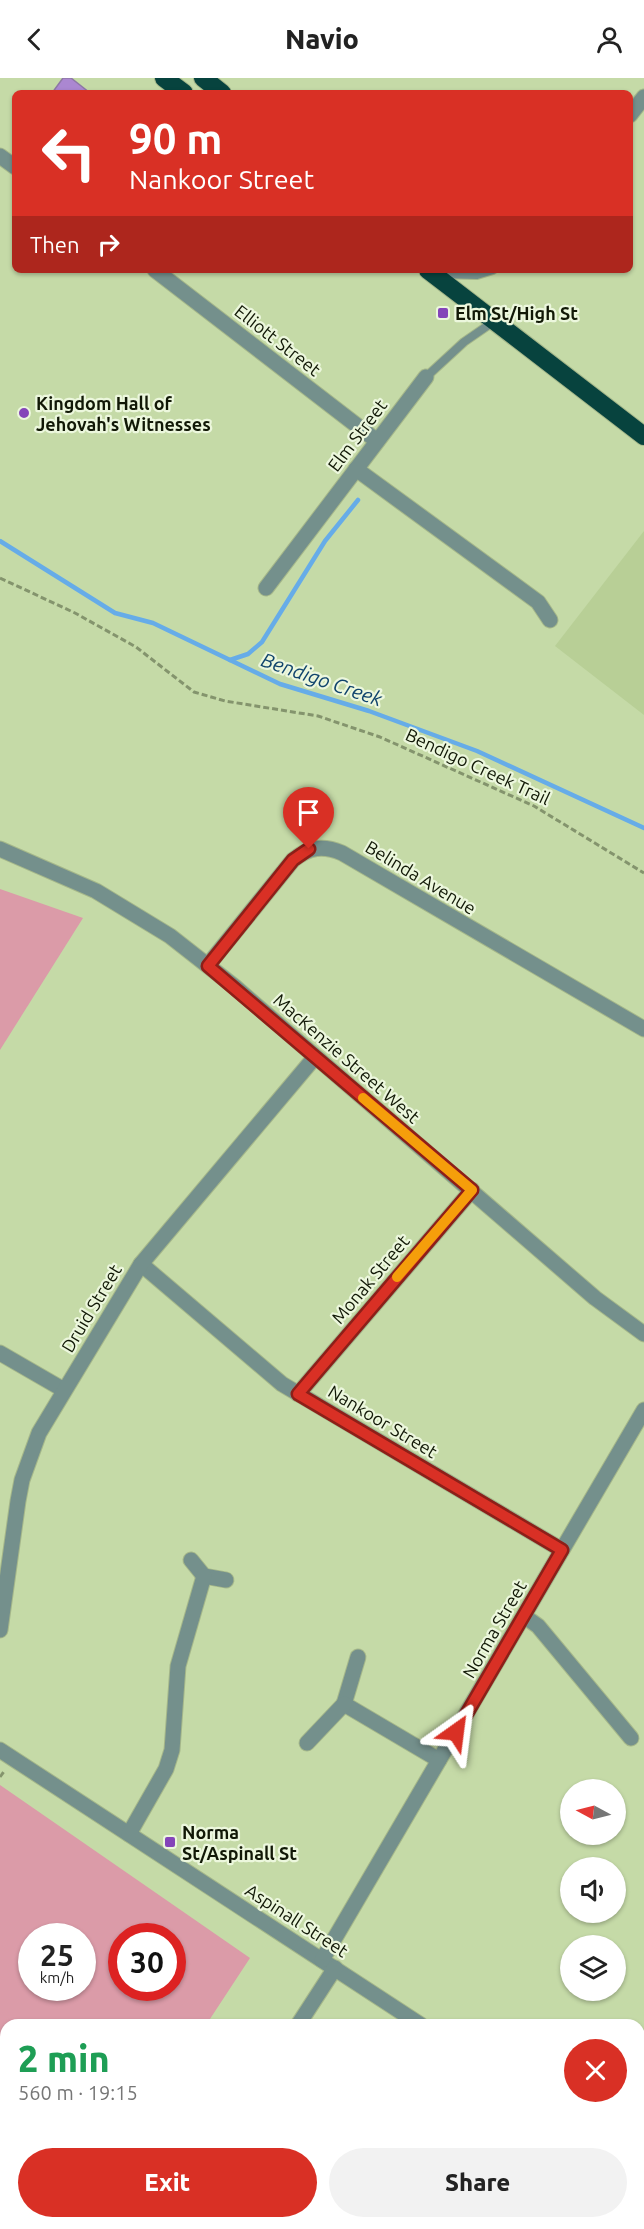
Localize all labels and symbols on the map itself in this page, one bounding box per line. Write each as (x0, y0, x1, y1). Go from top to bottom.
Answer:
street label: Elliott Street (231, 300, 325, 380)
place label: Elm St/High St (455, 303, 578, 323)
marker: Elm St/High St (436, 306, 450, 320)
place label: Kingdom Hall of Jehovah's Witnesses (36, 393, 211, 434)
street label: Elm Street (324, 395, 390, 475)
marker: Kingdom Hall of Jehovah's Witnesses (17, 406, 31, 420)
water label: Bendigo Creek (258, 648, 386, 711)
street label: Bendigo Creek Trail (403, 724, 554, 808)
pin (283, 787, 334, 849)
street label: Belinda Avenue (362, 836, 480, 918)
street label: MacKenzie Street West (270, 989, 424, 1127)
street label: Monak Street (327, 1231, 413, 1327)
street label: Druid Street (57, 1260, 125, 1356)
street label: Nankoor Street (325, 1381, 441, 1461)
street label: Norma Street (458, 1577, 530, 1681)
position arrow (424, 1700, 488, 1764)
north arrow (560, 1779, 626, 1845)
place label: Norma St/Aspinall St (182, 1822, 297, 1863)
marker: Norma St/Aspinall St (163, 1835, 177, 1849)
street label: Aspinall Street (242, 1879, 352, 1961)
speed limit sign: 30 (108, 1923, 186, 2001)

